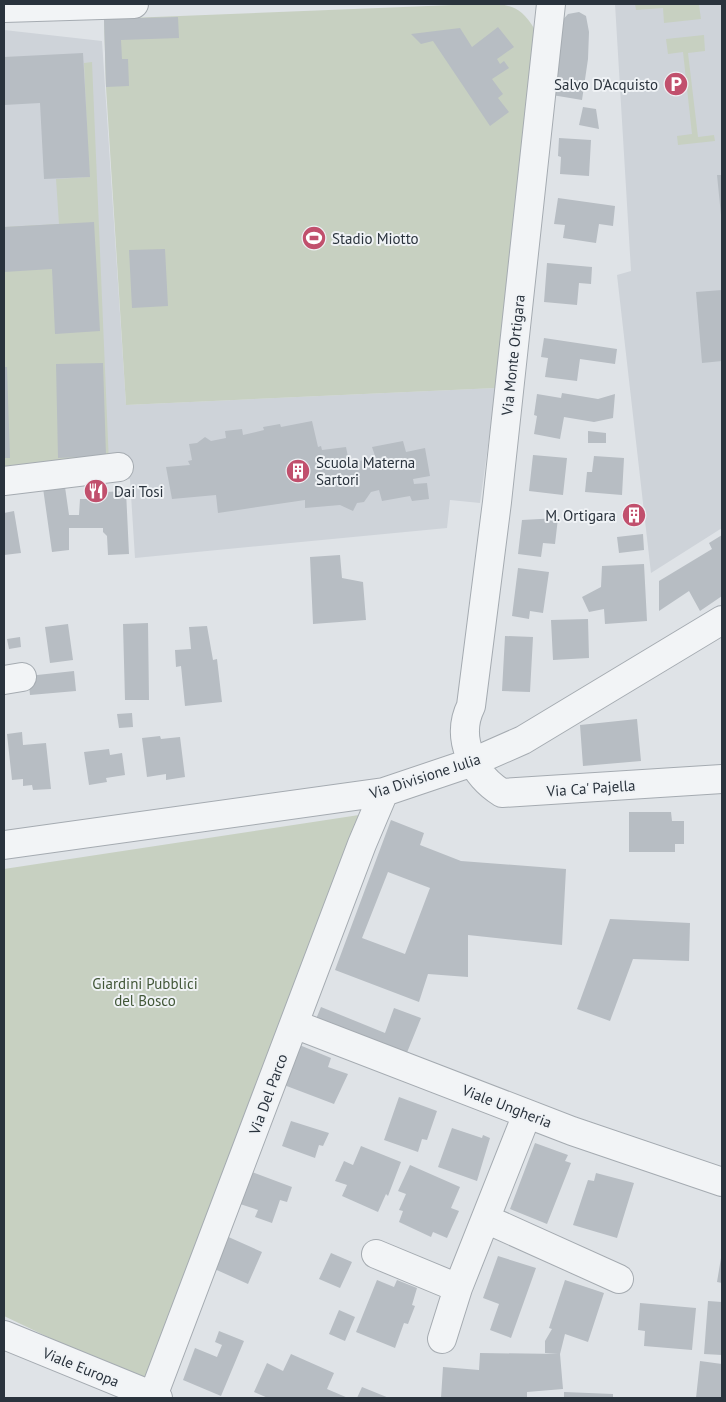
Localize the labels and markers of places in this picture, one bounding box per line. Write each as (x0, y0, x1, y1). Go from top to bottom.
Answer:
parking icon: Salvo D'Acquisto (663, 71, 689, 97)
place label: Salvo D'Acquisto (554, 75, 658, 94)
sports icon: Stadio Miotto (301, 225, 327, 251)
place label: Stadio Miotto (332, 229, 419, 248)
place label: Scuola Materna Sartori (316, 453, 415, 489)
building icon: Scuola Materna Sartori (285, 458, 311, 484)
restaurant icon: Dai Tosi (83, 478, 109, 504)
place label: Dai Tosi (114, 482, 164, 501)
building icon: M. Ortigara (621, 502, 647, 528)
place label: M. Ortigara (545, 506, 616, 525)

